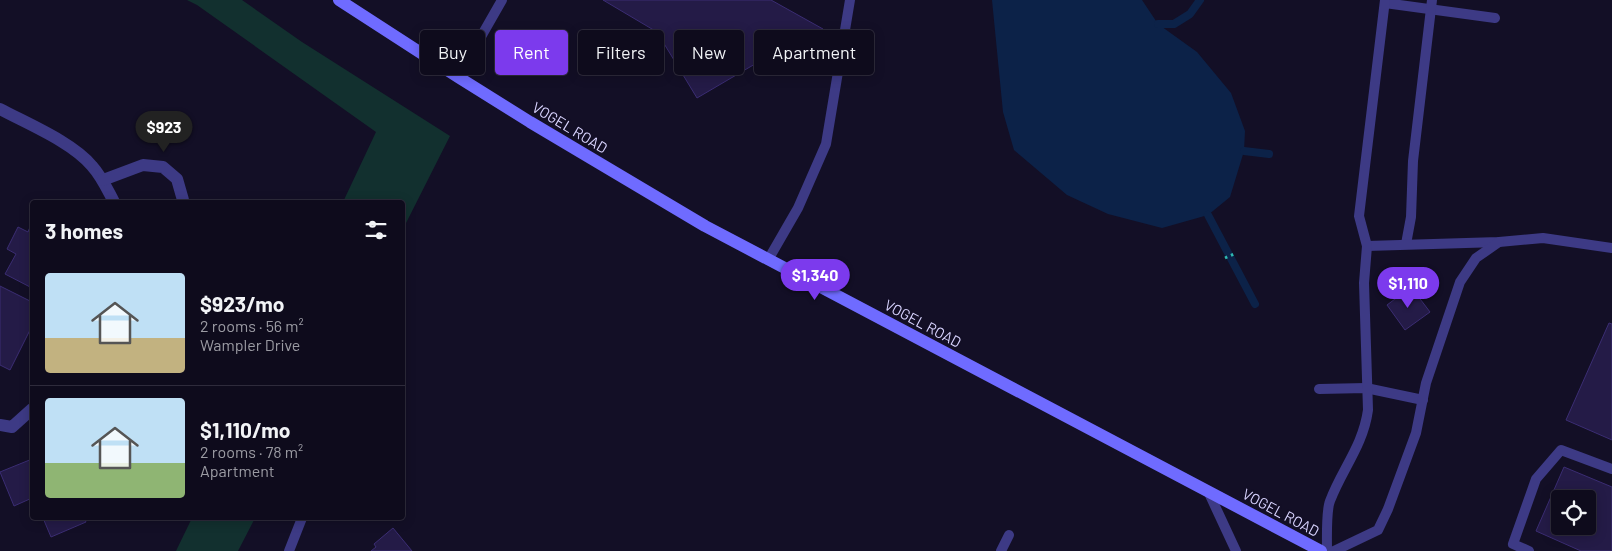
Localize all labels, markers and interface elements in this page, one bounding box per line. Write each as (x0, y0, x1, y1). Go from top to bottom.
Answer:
chip: Buy (420, 30, 485, 75)
chip: Rent (495, 30, 568, 75)
chip: Filters (578, 30, 664, 75)
chip: New (674, 30, 744, 75)
chip: Apartment (754, 30, 874, 75)
street label: VOGEL ROAD (529, 98, 611, 156)
pin: $923 (134, 110, 194, 153)
text: $923 (146, 117, 182, 136)
icon: filters (362, 216, 390, 244)
text: 3 homes (45, 218, 123, 243)
pin: $1,340 (774, 258, 856, 301)
text: $1,340 (792, 265, 838, 284)
pin: $1,110 (1367, 266, 1449, 309)
text: $1,110 (1388, 273, 1428, 292)
text: $923/mo (200, 291, 284, 316)
icon: home (85, 293, 145, 353)
street label: VOGEL ROAD (881, 295, 965, 351)
text: 2 rooms · 56 m² (200, 316, 304, 335)
text: Wampler Drive (200, 335, 300, 354)
text: $1,110/mo (200, 417, 291, 442)
icon: home (85, 418, 145, 478)
text: 2 rooms · 78 m² (200, 442, 303, 461)
text: Apartment (200, 461, 275, 480)
street label: VOGEL ROAD (1239, 484, 1323, 540)
map controls (1551, 490, 1596, 535)
button: locate (1551, 490, 1596, 535)

